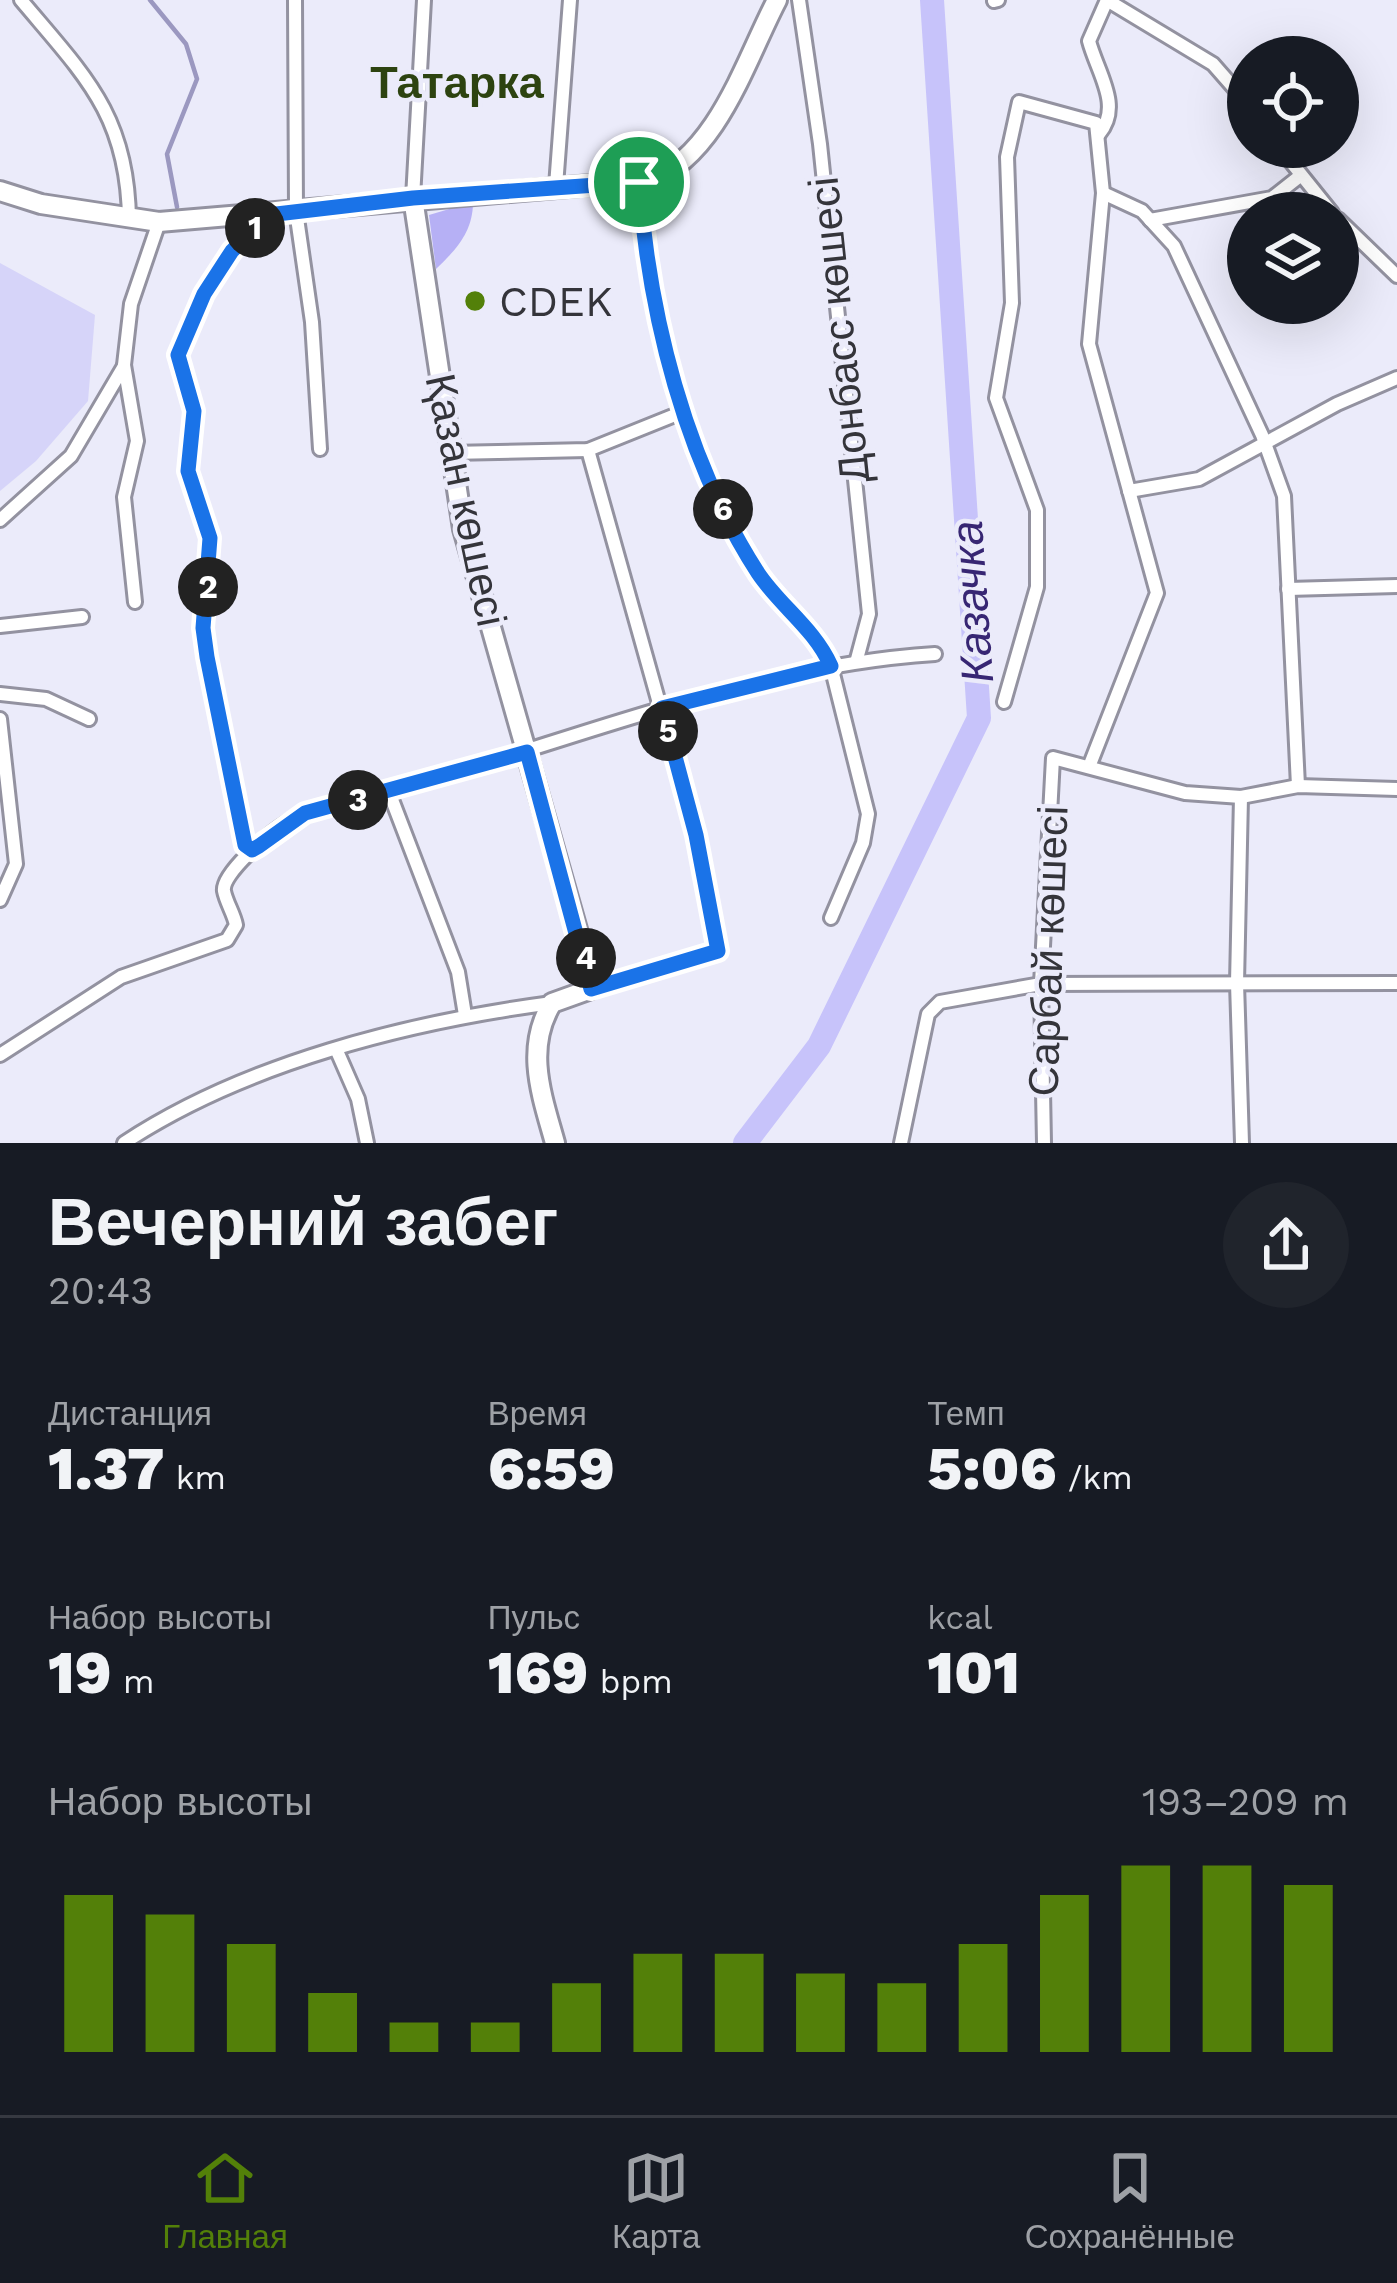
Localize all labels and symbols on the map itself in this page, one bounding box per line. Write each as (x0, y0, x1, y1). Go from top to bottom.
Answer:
district label: Татарка (370, 56, 545, 109)
pin (588, 131, 690, 233)
street label: Донбасс көшесі (799, 175, 879, 485)
pin: 1 (225, 198, 285, 258)
place label: CDEK (499, 277, 612, 326)
marker: CDEK (462, 288, 488, 314)
street label: Қазан көшесі (415, 369, 517, 631)
pin: 6 (693, 479, 753, 539)
water label: Казачка (940, 519, 1004, 685)
pin: 2 (178, 557, 238, 617)
pin: 5 (638, 701, 698, 761)
pin: 3 (328, 770, 388, 830)
street label: Сарбай көшесі (1018, 805, 1078, 1097)
pin: 4 (556, 928, 616, 988)

